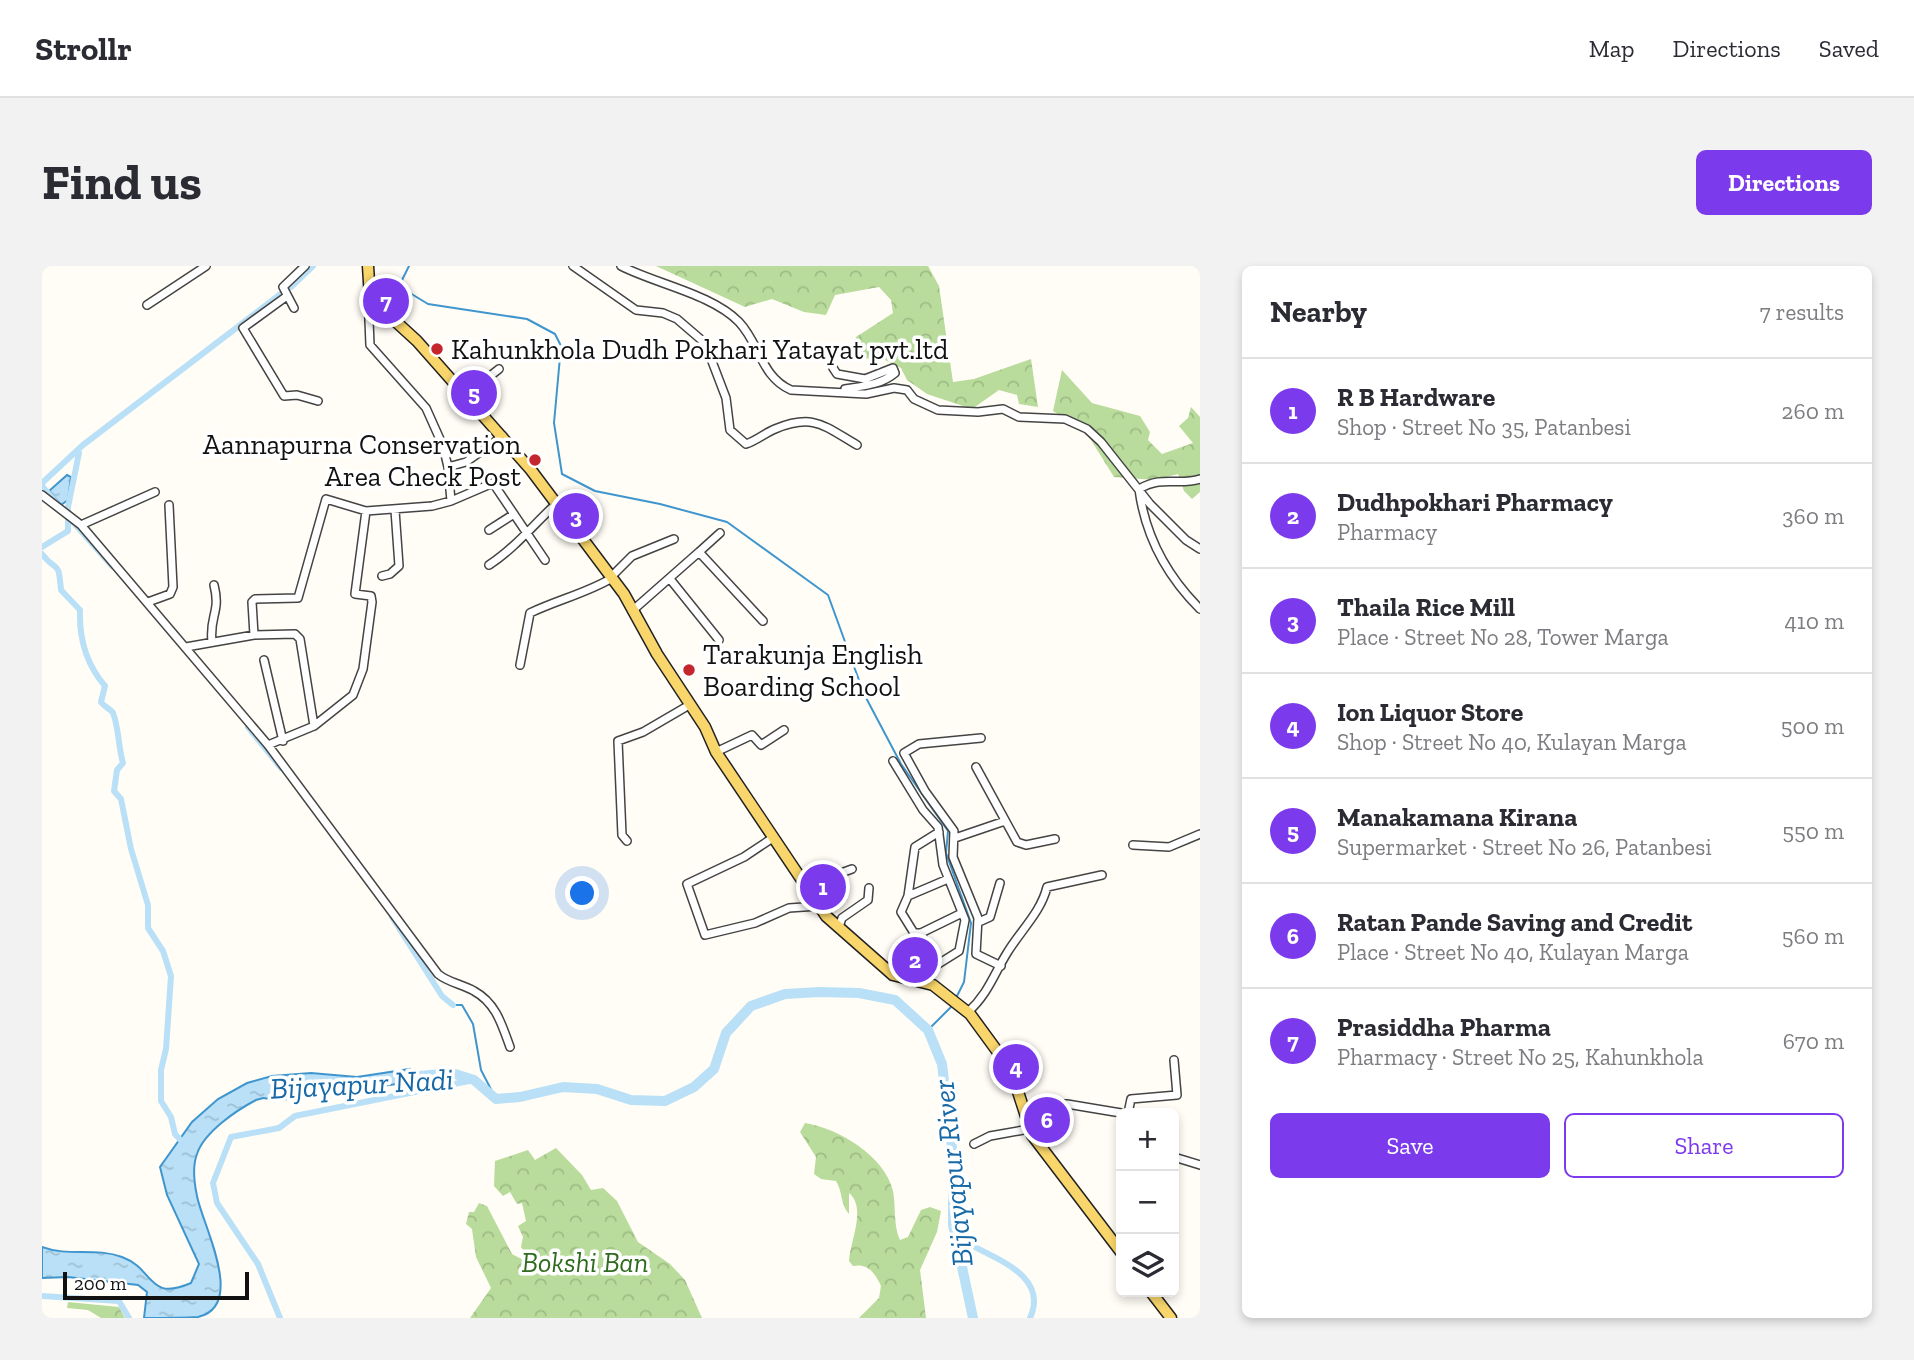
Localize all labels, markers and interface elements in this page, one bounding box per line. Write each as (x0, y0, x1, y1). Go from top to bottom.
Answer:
text: Strollr (35, 29, 132, 68)
text: Map (1589, 34, 1635, 63)
text: Directions (1673, 34, 1781, 63)
text: Saved (1819, 34, 1879, 63)
button: Directions (1696, 150, 1872, 215)
text: Find us (42, 153, 202, 212)
pin: 7 (363, 275, 409, 327)
text: Nearby (1270, 294, 1367, 330)
text: 7 results (1760, 298, 1844, 326)
place label: Kahunkhola Dudh Pokhari Yatayat pvt.ltd (451, 333, 948, 366)
marker: Kahunkhola Dudh Pokhari Yatayat pvt.ltd (429, 341, 445, 357)
pin: 5 (451, 367, 497, 419)
text: R B Hardware (1337, 381, 1495, 413)
text: 1 (1288, 397, 1298, 425)
text: 260 m (1782, 397, 1844, 425)
text: Shop · Street No 35, Patanbesi (1337, 413, 1631, 441)
place label: Aannapurna Conservation Area Check Post (203, 428, 522, 493)
marker: Aannapurna Conservation Area Check Post (527, 452, 543, 468)
text: Dudhpokhari Pharmacy (1337, 486, 1613, 518)
pin: 3 (553, 490, 599, 542)
text: 2 (1287, 502, 1299, 530)
text: 360 m (1782, 502, 1844, 530)
text: Pharmacy (1337, 518, 1437, 546)
text: Thaila Rice Mill (1337, 591, 1515, 623)
text: 3 (1287, 607, 1299, 635)
text: 410 m (1784, 607, 1844, 635)
text: Place · Street No 28, Tower Marga (1337, 623, 1669, 651)
place label: Tarakunja English Boarding School (703, 638, 923, 703)
marker: Tarakunja English Boarding School (681, 662, 697, 678)
text: Ion Liquor Store (1337, 696, 1523, 728)
text: 4 (1286, 712, 1300, 740)
text: 500 m (1781, 712, 1844, 740)
text: Shop · Street No 40, Kulayan Marga (1337, 728, 1687, 756)
text: Manakamana Kirana (1337, 801, 1577, 833)
text: 5 (1287, 817, 1299, 845)
text: 550 m (1782, 817, 1844, 845)
text: Supermarket · Street No 26, Patanbesi (1337, 833, 1712, 861)
pin: 1 (800, 861, 846, 913)
your location (565, 876, 599, 910)
text: Ratan Pande Saving and Credit (1337, 906, 1692, 938)
text: 6 (1287, 922, 1299, 950)
text: 560 m (1782, 922, 1844, 950)
pin: 2 (892, 934, 938, 986)
text: Place · Street No 40, Kulayan Marga (1337, 938, 1689, 966)
text: Prasiddha Pharma (1337, 1011, 1551, 1043)
text: 7 (1287, 1027, 1299, 1055)
text: 670 m (1783, 1027, 1844, 1055)
pin: 4 (993, 1041, 1039, 1093)
text: Pharmacy · Street No 25, Kahunkhola (1337, 1043, 1704, 1071)
water label: Bijayapur Nadi (269, 1061, 455, 1107)
water label: Bijayapur River (925, 1077, 981, 1268)
pin: 6 (1024, 1094, 1070, 1146)
map controls (1116, 1108, 1179, 1297)
button: + (1116, 1108, 1179, 1171)
button: Save (1270, 1113, 1550, 1178)
button: Share (1564, 1113, 1844, 1178)
button: − (1116, 1171, 1179, 1234)
button: layers (1116, 1234, 1179, 1297)
park label: Bokshi Ban (522, 1246, 648, 1279)
scale bar (63, 1269, 248, 1301)
text: 200 m (74, 1272, 126, 1295)

